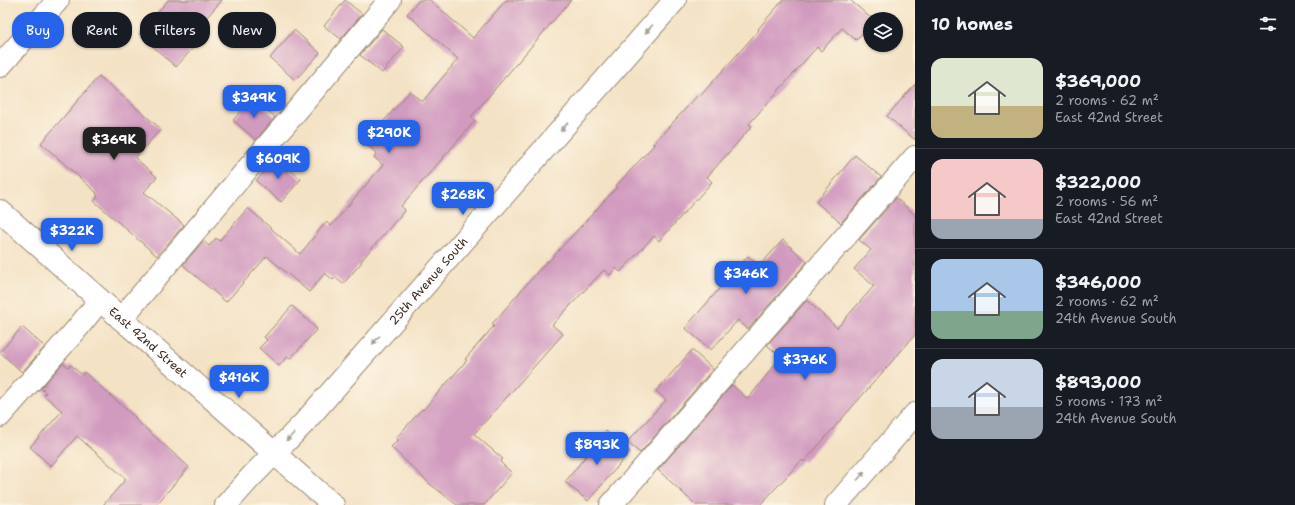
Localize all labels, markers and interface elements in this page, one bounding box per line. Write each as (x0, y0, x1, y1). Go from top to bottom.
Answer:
chip: Buy (12, 12, 64, 48)
chip: Rent (72, 12, 132, 48)
chip: Filters (140, 12, 210, 48)
chip: New (218, 12, 276, 48)
map controls (863, 12, 903, 52)
button: layers (863, 12, 903, 52)
text: 10 homes (931, 13, 1013, 35)
icon: filters (1257, 13, 1279, 35)
one-way arrow (645, 24, 654, 35)
text: $369,000 (1055, 70, 1141, 92)
icon: home (963, 74, 1011, 122)
pin: $349K (226, 85, 282, 119)
text: $349K (232, 89, 276, 106)
text: 2 rooms · 62 m² (1055, 92, 1159, 109)
text: East 42nd Street (1055, 109, 1163, 126)
pin: $290K (361, 120, 417, 154)
one-way arrow (559, 122, 568, 132)
text: $290K (367, 124, 411, 141)
pin: $369K (86, 127, 142, 161)
text: $369K (92, 131, 136, 148)
pin: $609K (250, 146, 306, 180)
text: $609K (256, 150, 300, 167)
text: $322,000 (1055, 171, 1141, 193)
icon: home (963, 175, 1011, 223)
pin: $268K (435, 182, 491, 216)
text: $268K (441, 186, 485, 203)
text: 2 rooms · 56 m² (1055, 193, 1158, 210)
text: East 42nd Street (1055, 210, 1163, 227)
pin: $322K (44, 218, 100, 252)
text: $322K (50, 222, 94, 239)
street label: 25th Avenue South (386, 234, 471, 328)
pin: $346K (718, 261, 774, 295)
text: $346K (724, 265, 768, 282)
text: $346,000 (1055, 271, 1141, 293)
icon: home (963, 275, 1011, 323)
text: 2 rooms · 62 m² (1055, 293, 1159, 310)
street label: East 42nd Street (105, 303, 191, 381)
text: 24th Avenue South (1055, 310, 1177, 327)
one-way arrow (372, 335, 381, 346)
pin: $376K (777, 347, 833, 381)
text: $376K (783, 351, 827, 368)
pin: $416K (211, 365, 267, 399)
text: $416K (219, 369, 259, 386)
text: $893,000 (1055, 371, 1141, 393)
icon: home (963, 375, 1011, 423)
text: 5 rooms · 173 m² (1055, 393, 1162, 410)
text: 24th Avenue South (1055, 410, 1177, 427)
one-way arrow (285, 432, 295, 442)
pin: $893K (569, 432, 625, 466)
text: $893K (575, 436, 619, 453)
one-way arrow (857, 470, 866, 481)

